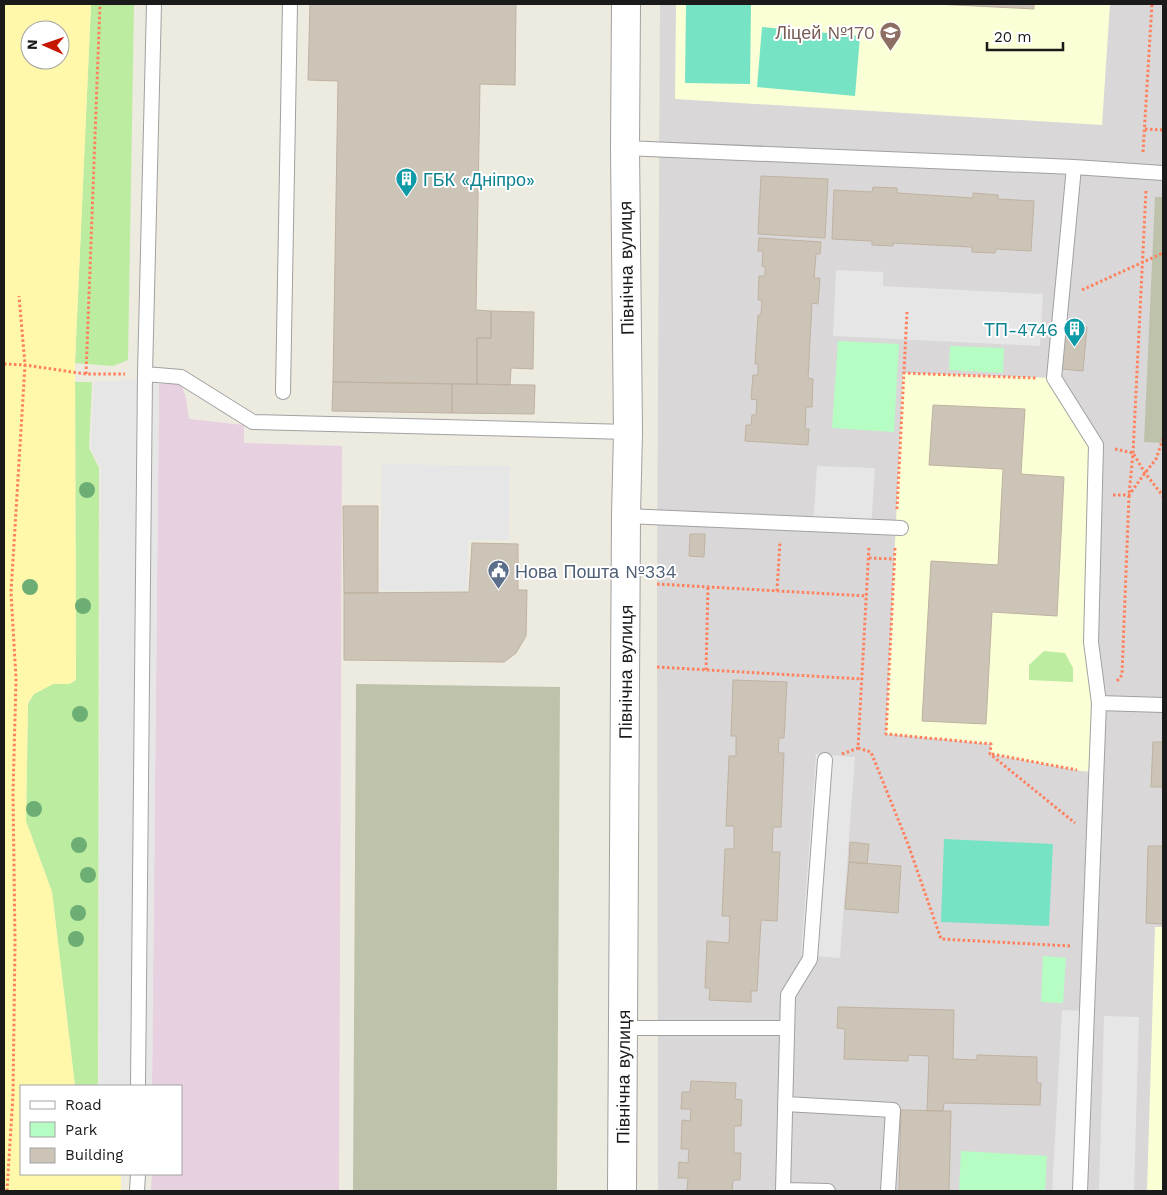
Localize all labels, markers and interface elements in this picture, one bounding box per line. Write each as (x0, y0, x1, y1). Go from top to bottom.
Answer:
north arrow (20, 20, 70, 70)
school or university icon: Ліцей №170 (879, 20, 903, 51)
scale bar (987, 20, 1063, 52)
place label: Ліцей №170 (775, 22, 875, 43)
text: 20 m (994, 28, 1032, 46)
text: N (24, 39, 40, 50)
building icon: ГБК «Дніпро» (395, 167, 419, 198)
place label: ГБК «Дніпро» (423, 169, 535, 190)
street label: Північна вулиця (614, 201, 638, 335)
building icon: ТП-4746 (1062, 317, 1086, 348)
place label: ТП-4746 (984, 319, 1058, 340)
public building icon: Нова Пошта №334 (487, 559, 511, 590)
place label: Нова Пошта №334 (515, 561, 677, 582)
street label: Північна вулиця (614, 605, 636, 739)
street label: Північна вулиця (612, 1010, 634, 1144)
legend (20, 1085, 182, 1175)
text: Road (65, 1096, 102, 1114)
text: Park (65, 1121, 98, 1139)
text: Building (65, 1146, 123, 1164)

